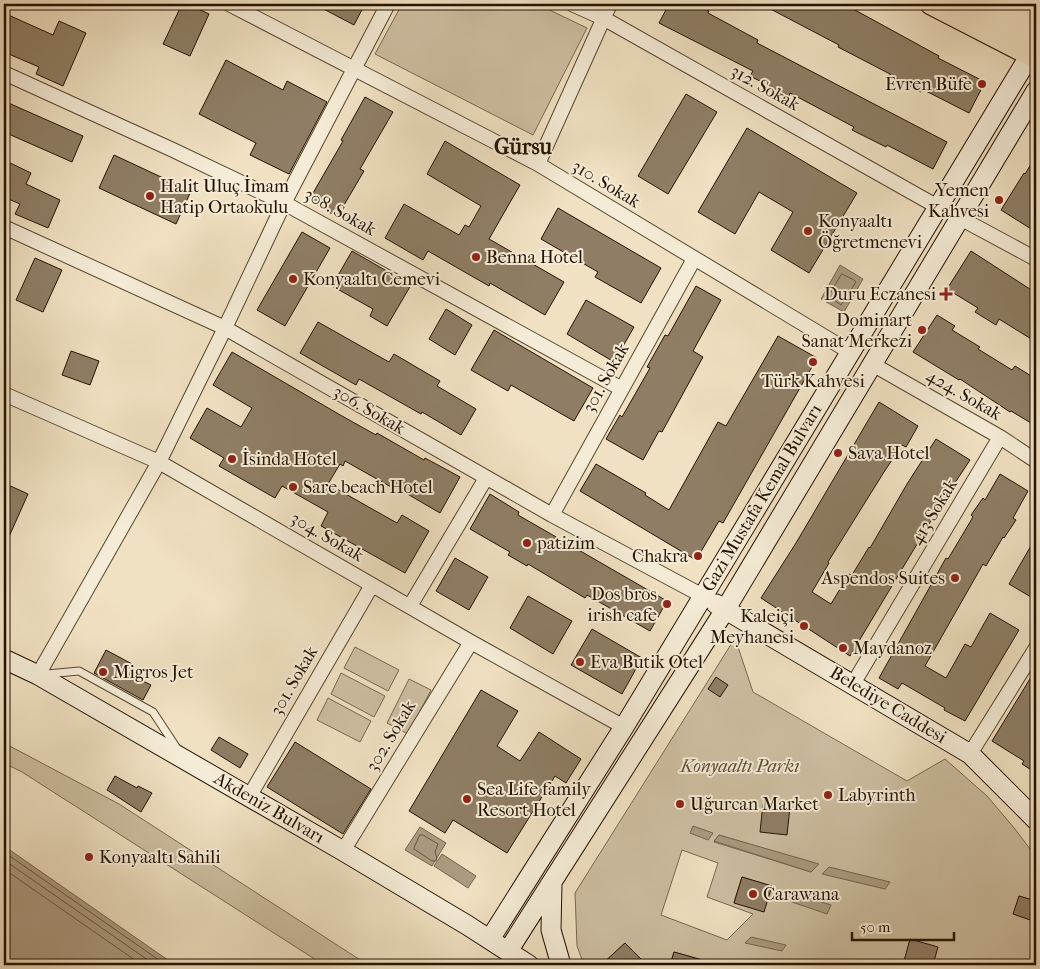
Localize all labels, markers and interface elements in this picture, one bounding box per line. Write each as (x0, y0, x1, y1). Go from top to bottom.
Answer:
street label: 312. Sokak (727, 61, 804, 116)
place label: Evren Büfe (885, 74, 972, 95)
marker: Evren Büfe (976, 78, 988, 90)
district label: Gürsu (494, 134, 553, 160)
street label: 310. Sokak (568, 155, 645, 213)
place label: Halit Uluç İmam Hatip Ortaokulu (160, 175, 289, 218)
place label: Yemen Kahvesi (928, 180, 990, 222)
street label: 308. Sokak (300, 184, 380, 241)
marker: Halit Uluç İmam Hatip Ortaokulu (144, 190, 156, 202)
marker: Yemen Kahvesi (993, 194, 1005, 206)
place label: Konyaaltı Öğretmenevi (818, 211, 923, 253)
marker: Konyaaltı Öğretmenevi (802, 225, 814, 237)
place label: Benna Hotel (486, 247, 583, 268)
marker: Benna Hotel (470, 251, 482, 263)
place label: Konyaaltı Cemevi (303, 269, 441, 290)
marker: Konyaaltı Cemevi (287, 273, 299, 285)
place label: Duru Eczanesi (824, 284, 937, 305)
marker: Duru Eczanesi (940, 288, 952, 300)
place label: Dominart Sanat Merkezi (801, 310, 913, 352)
marker: Dominart Sanat Merkezi (916, 324, 928, 336)
street label: 301. Sokak (578, 339, 634, 416)
marker: Türk Kahvesi (807, 356, 819, 368)
street label: 424. Sokak (923, 365, 1006, 425)
place label: Türk Kahvesi (761, 371, 865, 392)
street label: 306. Sokak (329, 381, 409, 439)
street label: Gazi Mustafa Kemal Bulvarı (698, 400, 827, 595)
place label: Sava Hotel (848, 443, 930, 464)
marker: Sava Hotel (832, 447, 844, 459)
place label: İsinda Hotel (242, 448, 337, 470)
marker: İsinda Hotel (226, 453, 238, 465)
street label: 413 Sokak (906, 475, 962, 549)
place label: Sare beach Hotel (303, 477, 433, 498)
marker: Sare beach Hotel (287, 481, 299, 493)
street label: 304. Sokak (287, 508, 368, 567)
place label: patizim (536, 533, 595, 554)
marker: patizim (521, 537, 533, 549)
place label: Chakra (632, 546, 689, 567)
marker: Chakra (692, 550, 704, 562)
place label: Aspendos Suites (821, 568, 945, 589)
marker: Aspendos Suites (949, 572, 961, 584)
place label: Dos bros irish cafe (587, 584, 657, 626)
marker: Dos bros irish cafe (661, 598, 673, 610)
place label: Kaleiçi Meyhanesi (710, 606, 795, 648)
marker: Kaleiçi Meyhanesi (798, 620, 810, 632)
place label: Maydanoz (853, 638, 932, 659)
street label: 301. Sokak (266, 642, 322, 719)
marker: Maydanoz (837, 642, 849, 654)
place label: Eva Butik Otel (590, 652, 703, 673)
marker: Eva Butik Otel (574, 656, 586, 668)
place label: Migros Jet (113, 662, 194, 683)
street label: Belediye Caddesi (826, 662, 951, 748)
marker: Migros Jet (97, 666, 109, 678)
street label: 302. Sokak (362, 696, 421, 775)
park label: Konyaaltı Parkı (679, 756, 799, 777)
street label: Akdeniz Bulvarı (209, 767, 328, 848)
place label: Sea Life family Resort Hotel (477, 779, 592, 821)
place label: Labyrinth (838, 785, 916, 806)
marker: Labyrinth (822, 789, 834, 801)
marker: Sea Life family Resort Hotel (461, 793, 473, 805)
place label: Uğurcan Market (690, 794, 819, 815)
marker: Uğurcan Market (674, 798, 686, 810)
place label: Konyaaltı Sahili (99, 847, 221, 868)
marker: Konyaaltı Sahili (83, 851, 95, 863)
place label: Carawana (763, 884, 840, 905)
marker: Carawana (747, 888, 759, 900)
scale bar (852, 909, 955, 941)
text: 50 m (860, 918, 891, 936)

